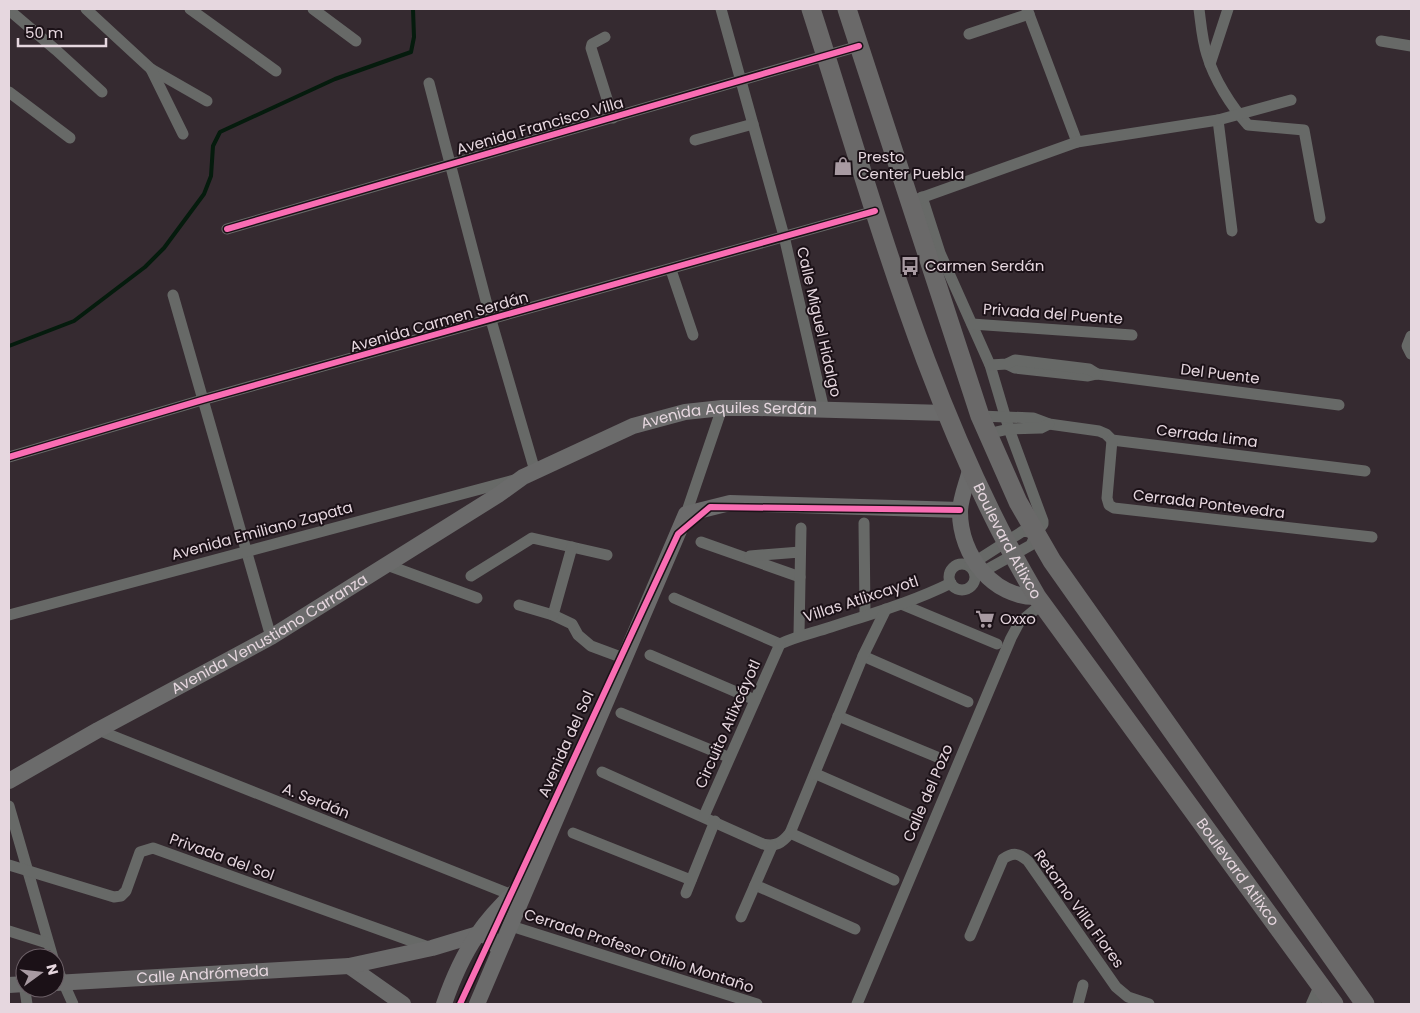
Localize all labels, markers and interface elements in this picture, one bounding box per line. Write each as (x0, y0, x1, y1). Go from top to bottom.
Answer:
scale bar (18, 15, 105, 47)
text: 50 m (25, 22, 63, 43)
street label: Avenida Francisco Villa (454, 92, 626, 159)
place label: Presto Center Puebla (858, 146, 964, 184)
shop icon: Presto Center Puebla (832, 155, 854, 177)
street label: Calle Miguel Hidalgo (792, 245, 847, 399)
bus stop icon: Carmen Serdán (899, 255, 921, 277)
place label: Carmen Serdán (925, 255, 1044, 276)
street label: Avenida Carmen Serdán (347, 286, 531, 357)
street label: Privada del Puente (983, 298, 1124, 329)
street label: Del Puente (1179, 358, 1261, 389)
street label: Avenida Aquiles Serdán (638, 397, 817, 433)
street label: Cerrada Lima (1155, 419, 1259, 452)
street label: Boulevard Atlixco (968, 479, 1047, 603)
street label: Cerrada Pontevedra (1132, 484, 1286, 523)
street label: Avenida Emiliano Zapata (169, 496, 355, 565)
street label: Avenida Venustiano Carranza (167, 568, 371, 699)
street label: Villas Atlixcayotl (801, 570, 921, 627)
supermarket icon: Oxxo (974, 608, 996, 630)
place label: Oxxo (1000, 608, 1036, 629)
street label: Circuito Atlixcáyotl (690, 656, 765, 792)
street label: Avenida del Sol (533, 687, 598, 800)
street label: Calle del Pozo (898, 741, 958, 845)
street label: A. Serdán (279, 778, 353, 824)
street label: Boulevard Atlixco (1192, 814, 1285, 930)
street label: Privada del Sol (167, 828, 277, 885)
street label: Retorno Villa Flores (1029, 845, 1129, 972)
street label: Cerrada Profesor Otilio Montaño (522, 903, 757, 998)
north arrow (15, 948, 65, 998)
street label: Calle Andrómeda (136, 960, 270, 988)
text: N (42, 962, 64, 977)

